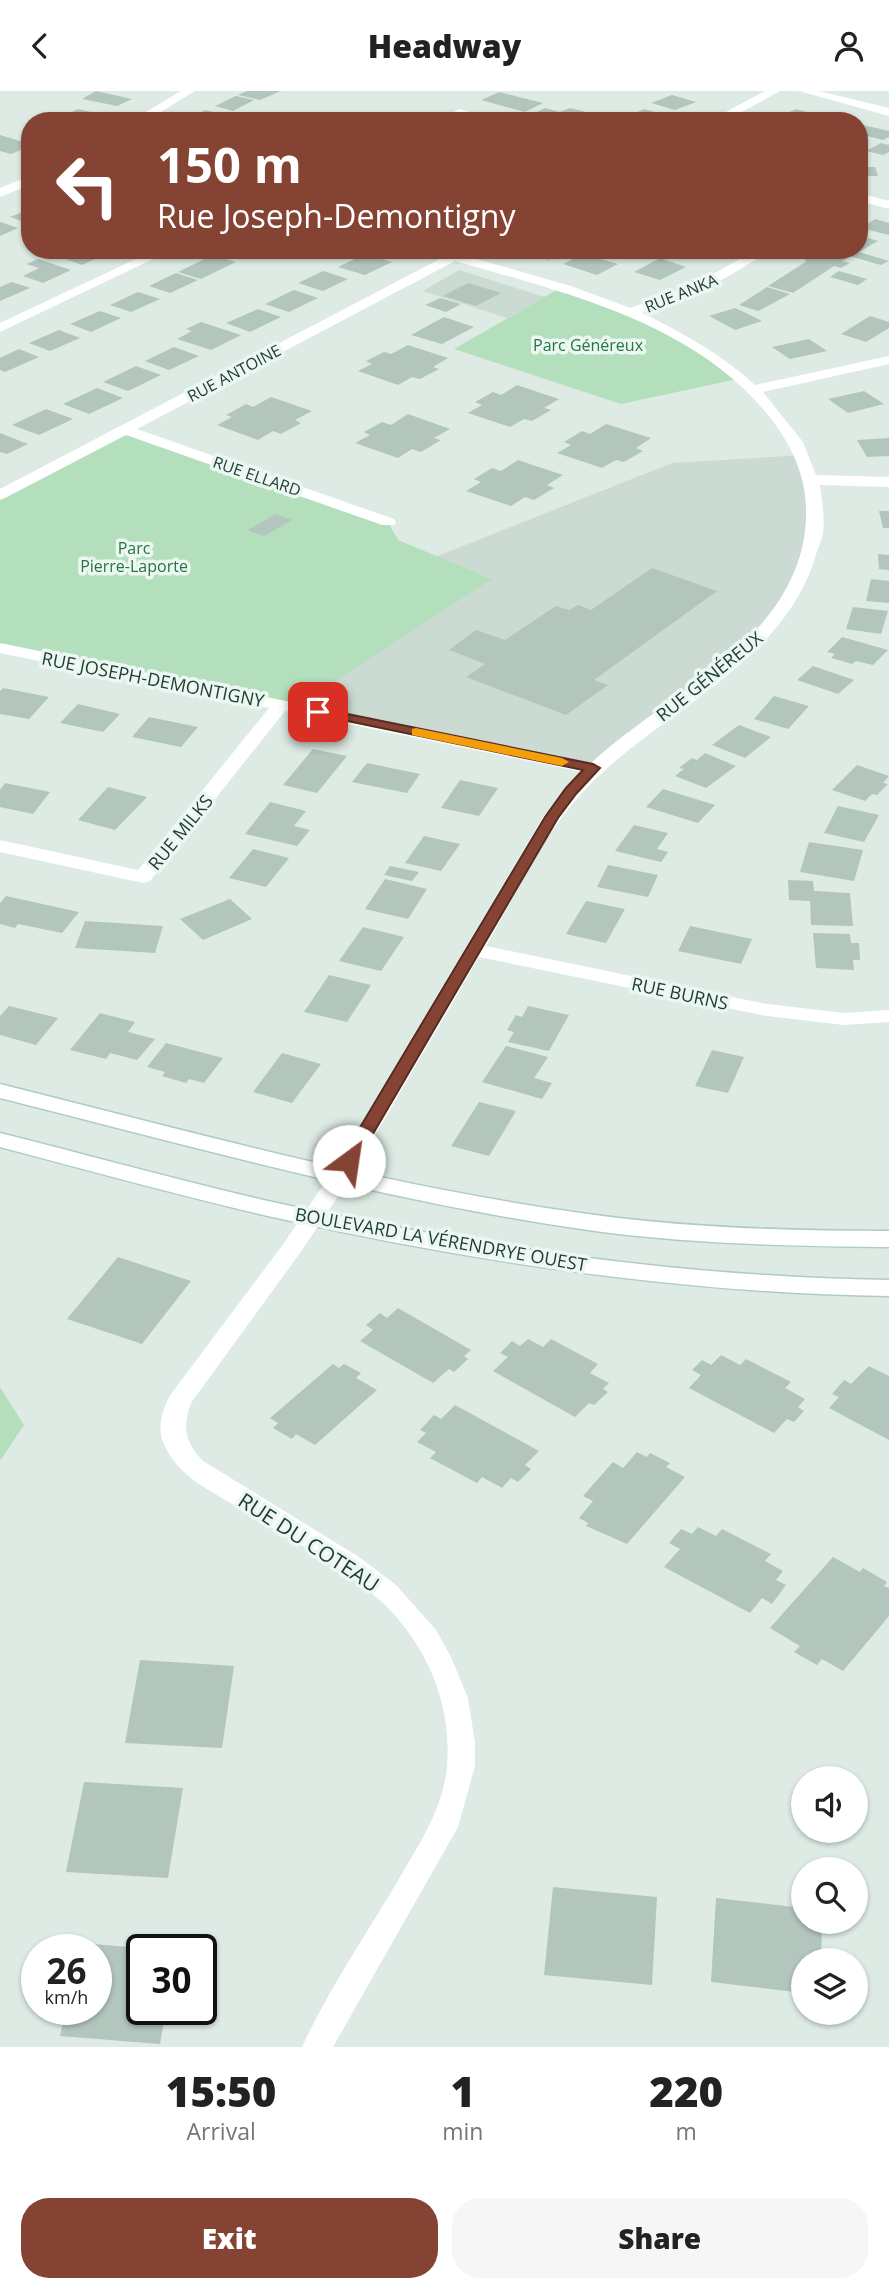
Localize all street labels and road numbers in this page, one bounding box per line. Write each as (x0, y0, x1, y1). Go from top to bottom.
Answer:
street label: RUE ANKA (641, 268, 721, 318)
street label: RUE ANTOINE (183, 339, 285, 407)
street label: RUE ELLARD (210, 451, 304, 501)
street label: RUE GÉNÉREUX (651, 625, 768, 726)
street label: RUE JOSEPH-DEMONTIGNY (40, 646, 267, 713)
street label: RUE MILKS (142, 789, 218, 875)
street label: RUE BURNS (629, 971, 731, 1015)
street label: BOULEVARD LA VÉRENDRYE OUEST (293, 1202, 589, 1277)
street label: RUE DU COTEAU (233, 1486, 385, 1598)

